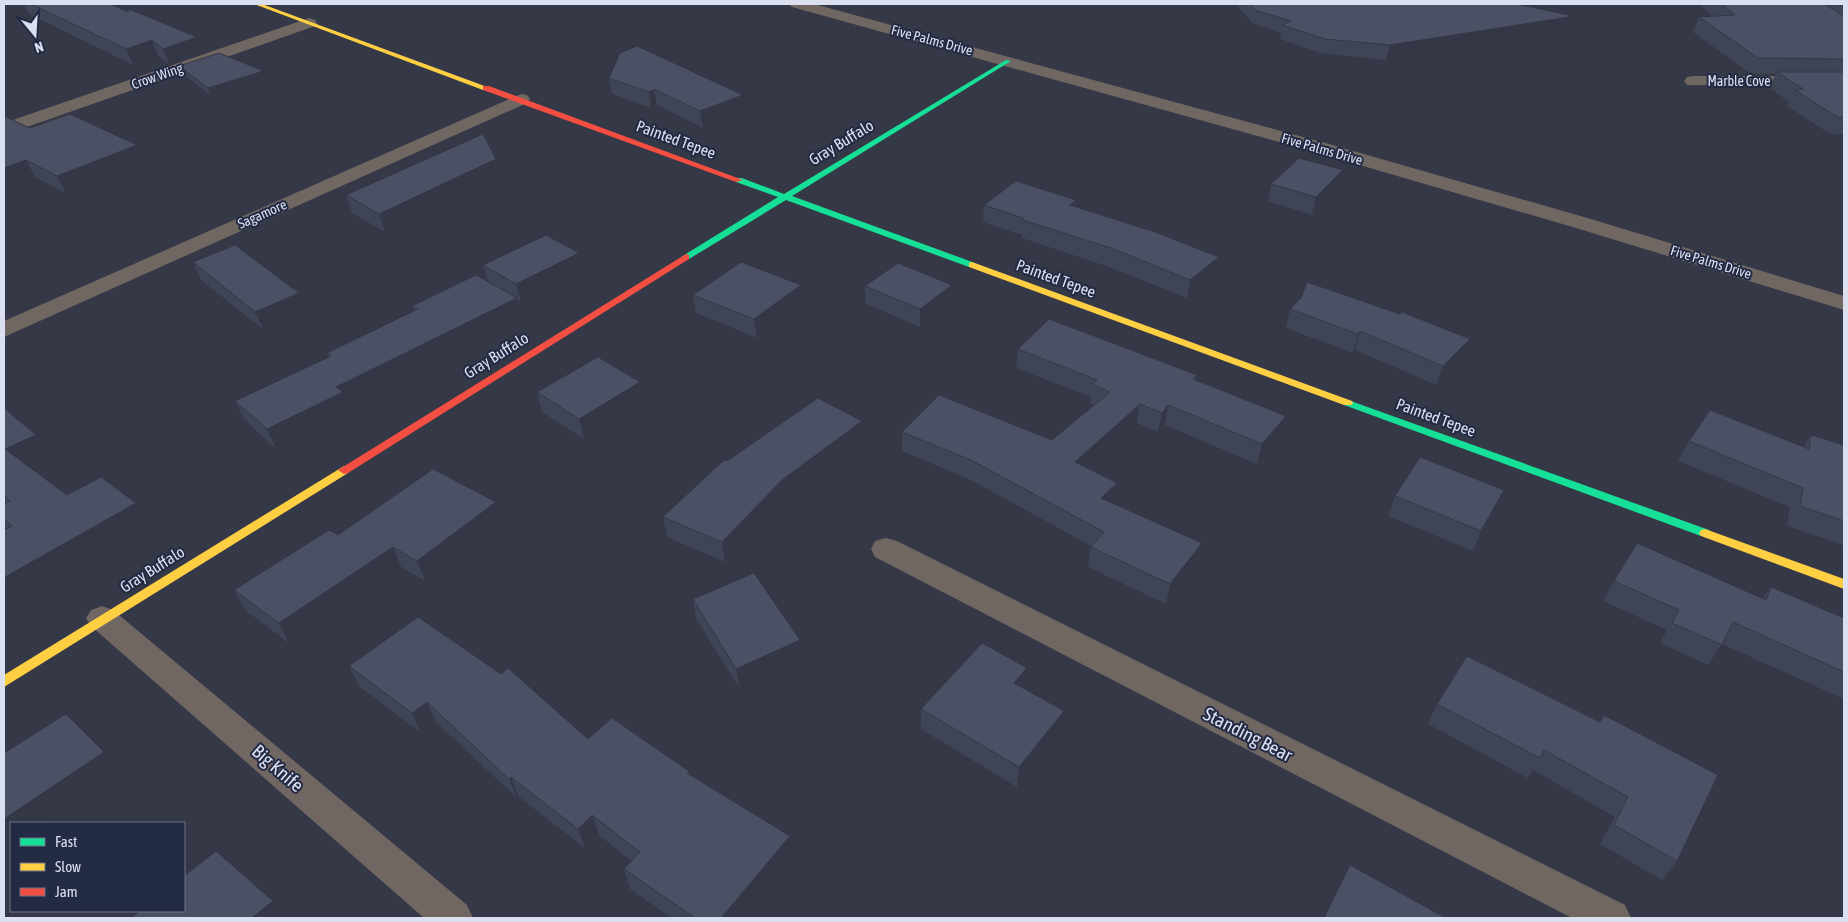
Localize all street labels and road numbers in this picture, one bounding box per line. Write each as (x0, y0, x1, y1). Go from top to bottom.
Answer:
street label: Five Palms Drive (890, 21, 974, 59)
street label: Crow Wing (129, 60, 185, 92)
street label: Marble Cove (1707, 73, 1771, 89)
street label: Painted Tepee (634, 116, 718, 163)
street label: Gray Buffalo (805, 116, 877, 169)
street label: Five Palms Drive (1280, 130, 1364, 168)
street label: Sagamore (235, 196, 289, 232)
street label: Five Palms Drive (1669, 242, 1753, 282)
street label: Painted Tepee (1014, 255, 1098, 302)
street label: Gray Buffalo (461, 328, 532, 383)
street label: Painted Tepee (1394, 394, 1478, 441)
street label: Gray Buffalo (117, 542, 188, 597)
street label: Standing Bear (1200, 702, 1297, 766)
street label: Big Knife (248, 740, 308, 796)

